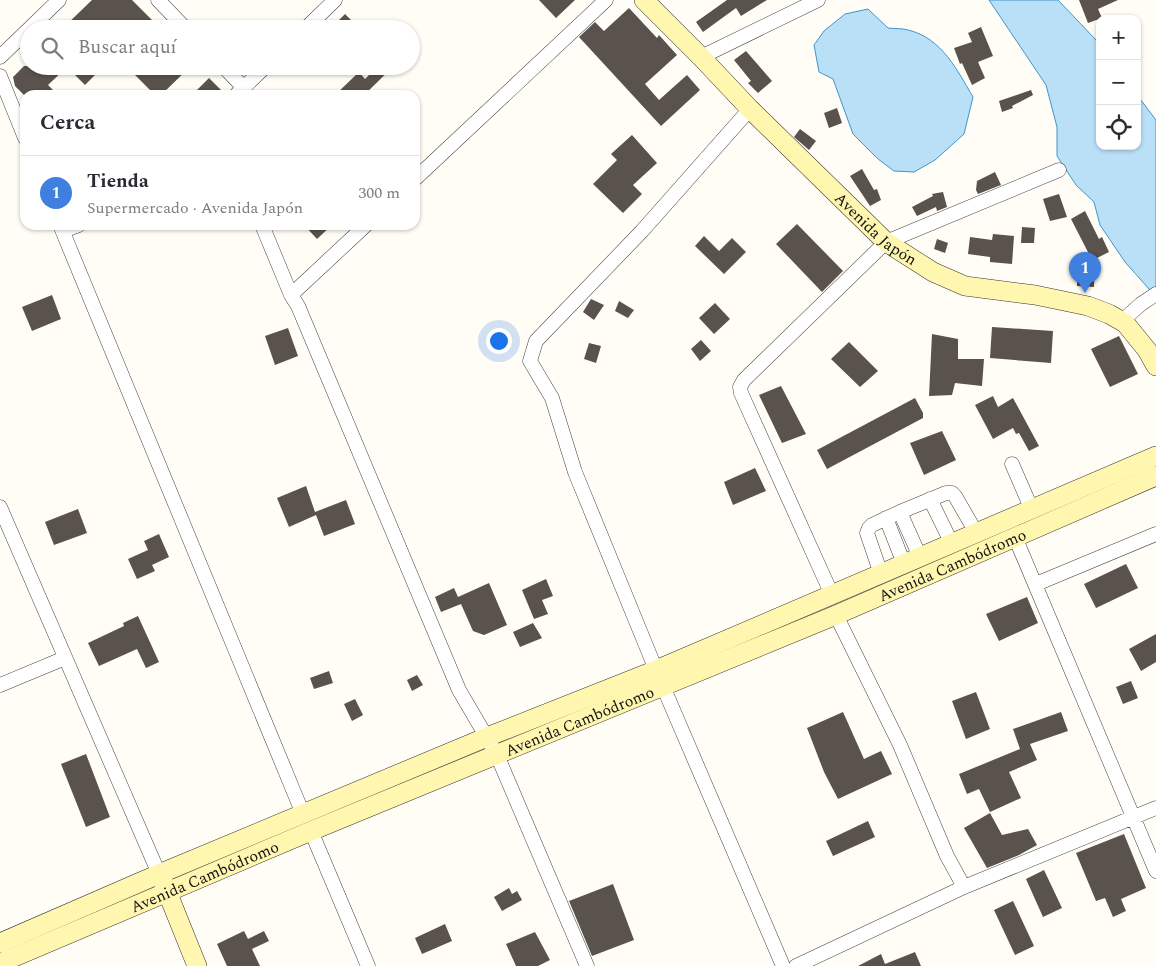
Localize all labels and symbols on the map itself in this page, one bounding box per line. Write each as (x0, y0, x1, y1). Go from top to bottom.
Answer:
street label: Avenida Japón (829, 187, 921, 272)
pin: 1 (1069, 252, 1101, 293)
your location (486, 328, 512, 354)
street label: Avenida Cambódromo (875, 523, 1030, 608)
street label: Avenida Cambódromo (502, 680, 658, 763)
street label: Avenida Cambódromo (127, 835, 283, 919)

